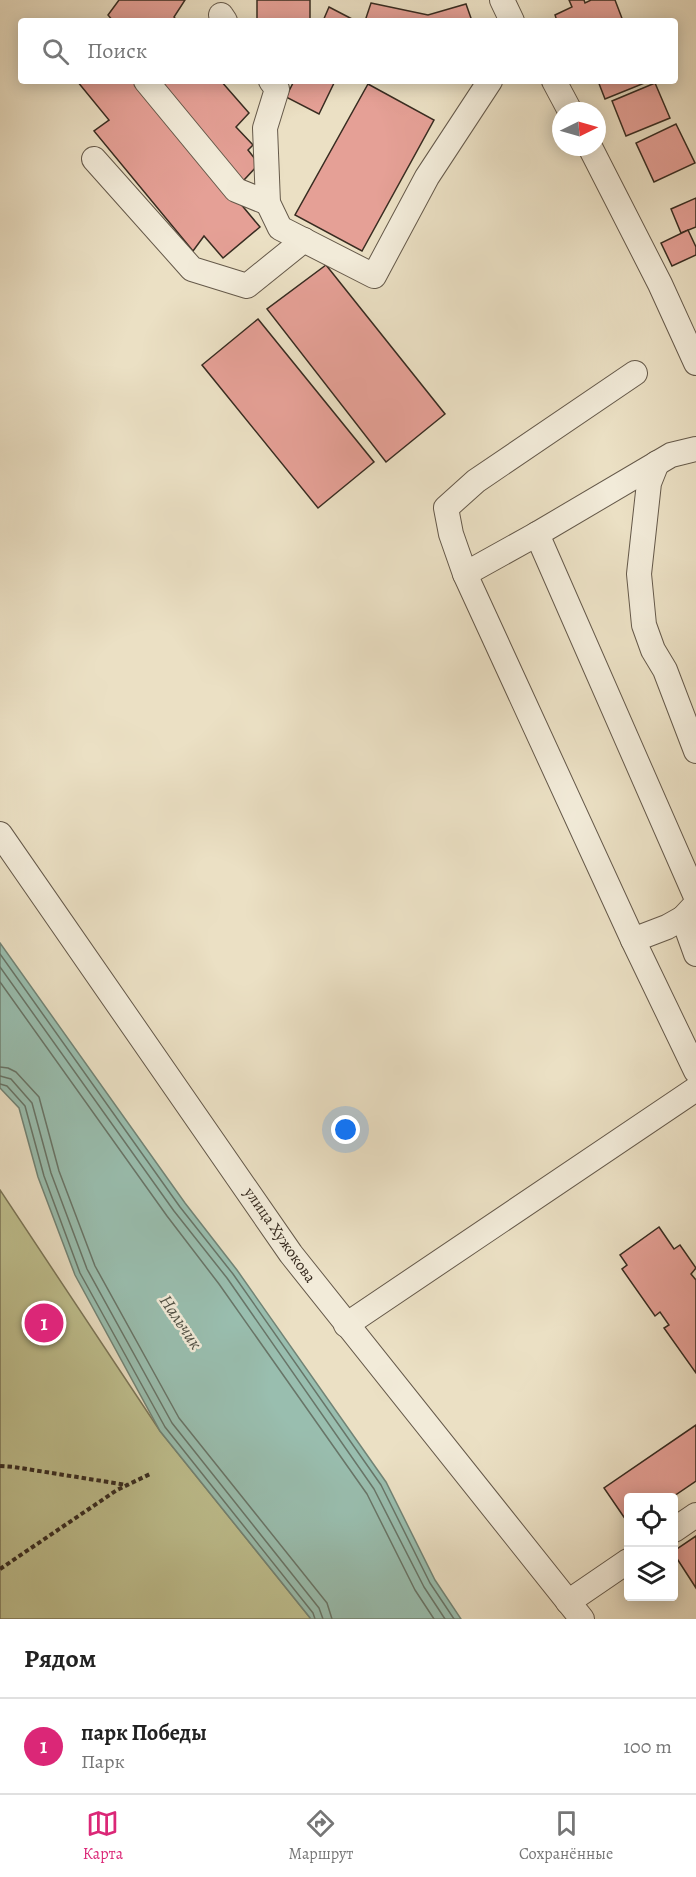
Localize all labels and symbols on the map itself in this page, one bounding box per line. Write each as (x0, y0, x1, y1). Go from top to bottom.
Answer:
north arrow (552, 102, 606, 156)
your location (331, 1115, 360, 1144)
street label: улица Хужокова (238, 1182, 322, 1288)
water label: Нальчик (154, 1290, 208, 1354)
pin: 1 (24, 1300, 63, 1346)

